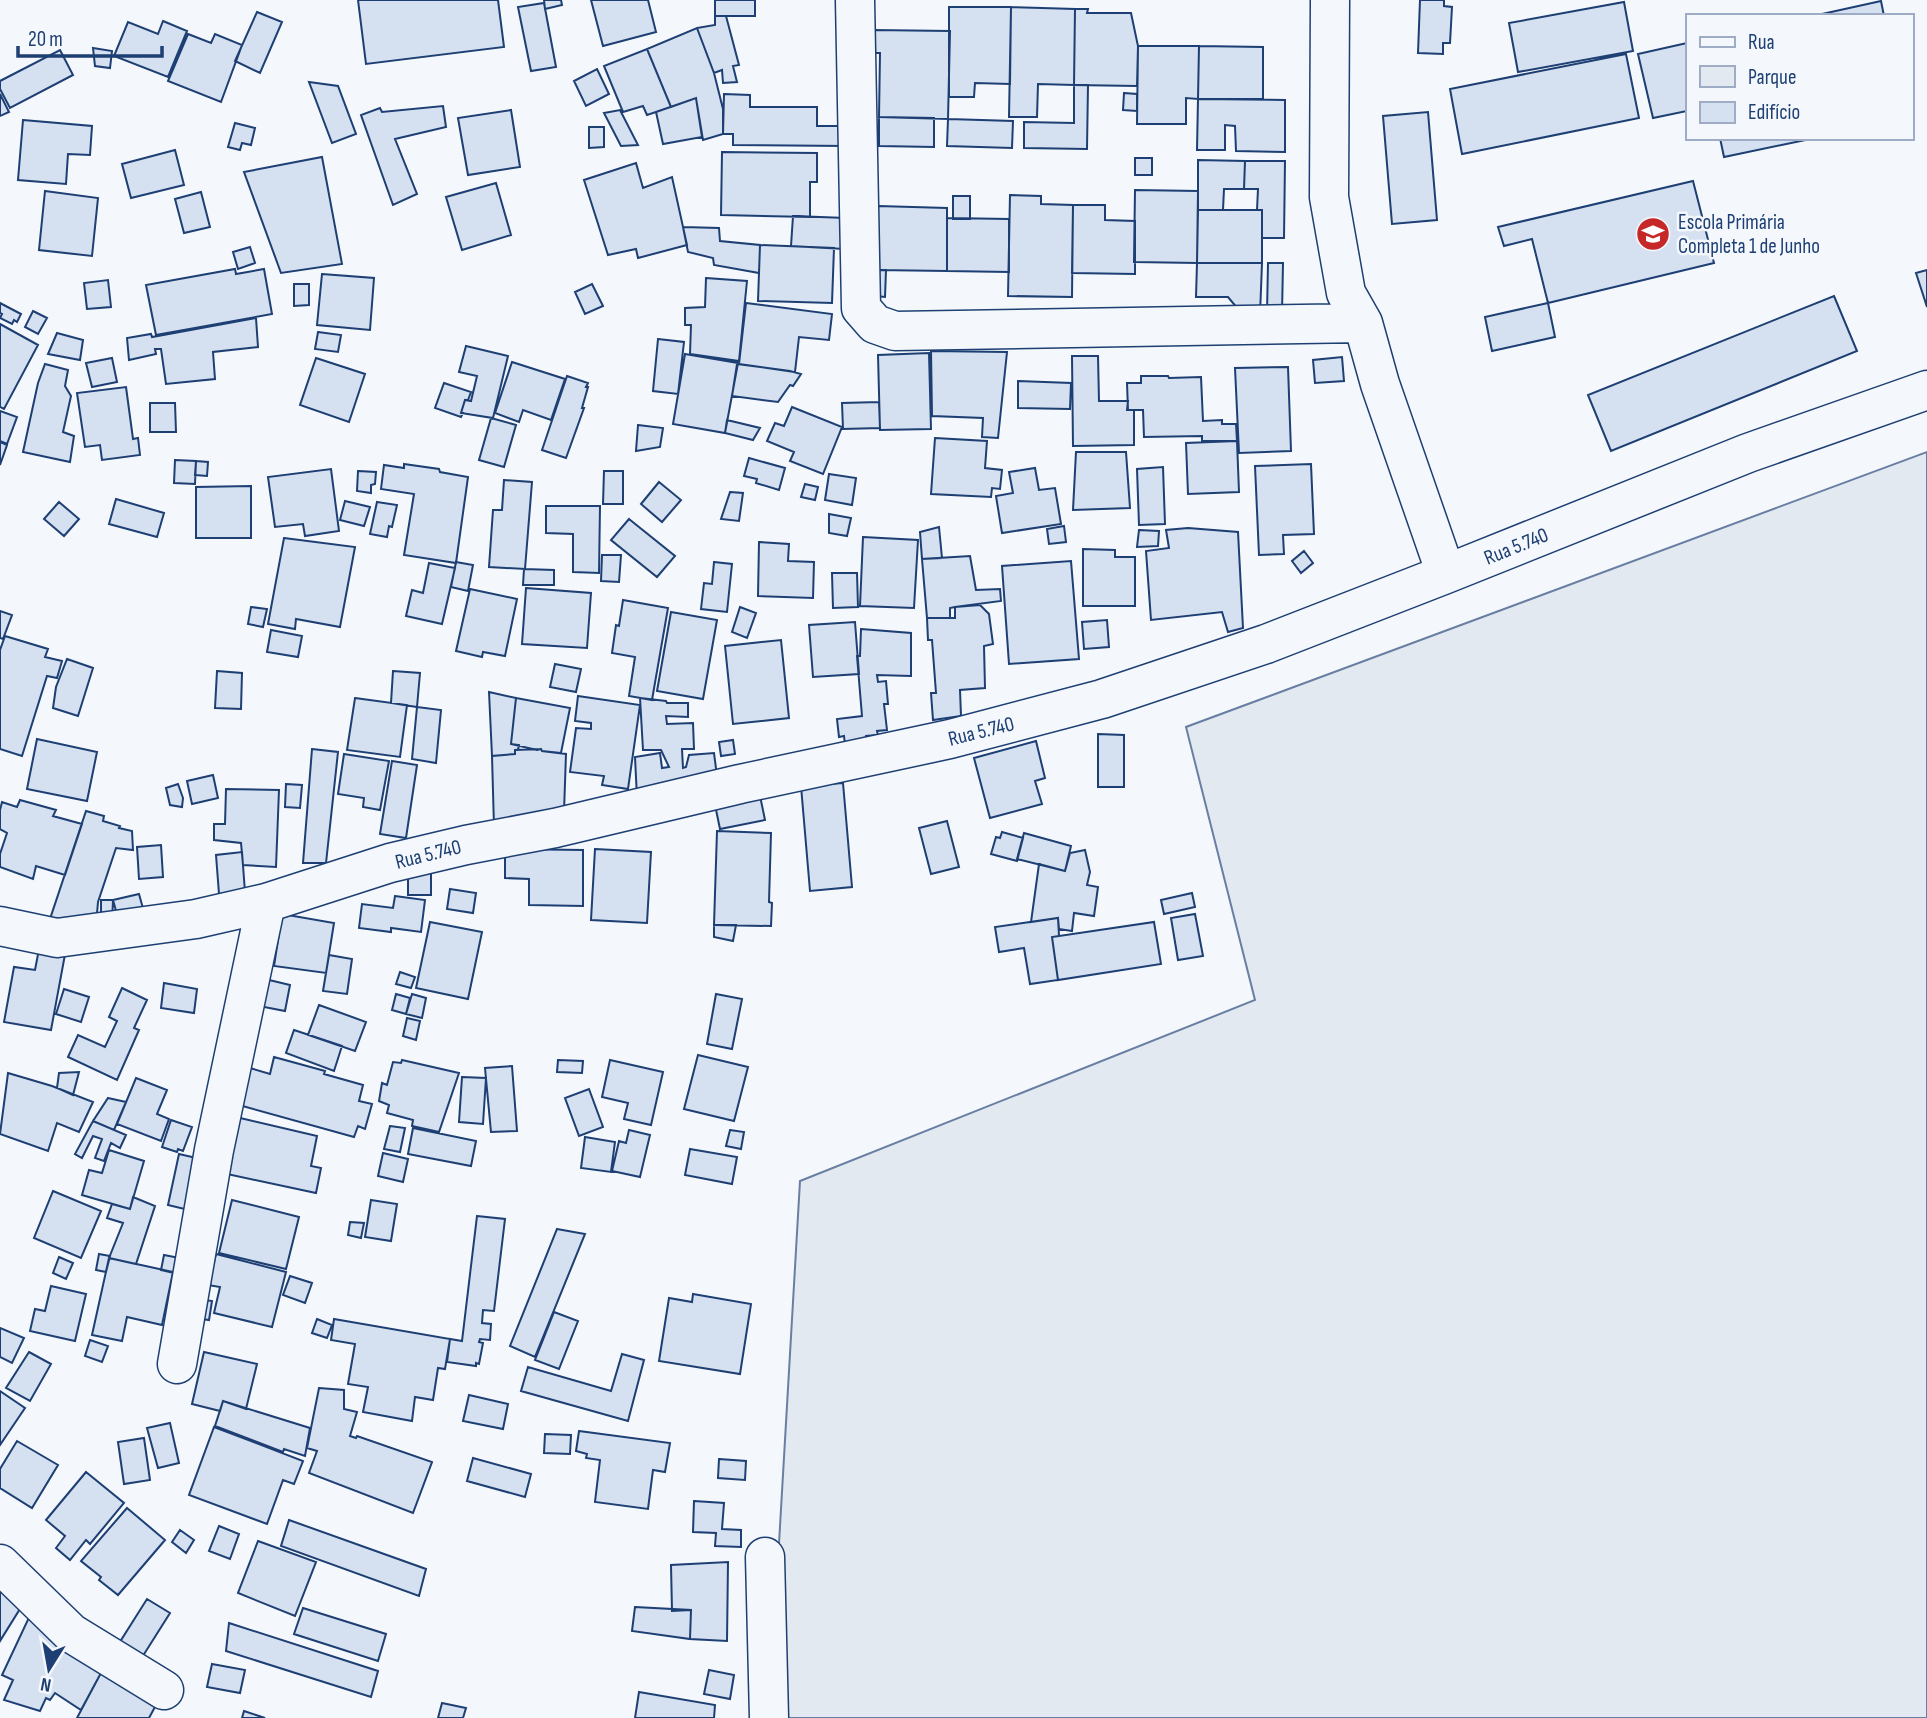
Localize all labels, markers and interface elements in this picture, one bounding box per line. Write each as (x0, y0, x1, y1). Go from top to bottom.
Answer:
scale bar (18, 14, 161, 58)
legend (1686, 14, 1913, 140)
text: 20 m (28, 27, 63, 52)
text: Rua (1748, 30, 1775, 55)
text: Parque (1748, 65, 1796, 90)
text: Edifício (1748, 100, 1800, 125)
place label: Escola Primária Completa 1 de Junho (1678, 210, 1820, 259)
school or university icon: Escola Primária Completa 1 de Junho (1634, 215, 1672, 253)
street label: Rua 5.740 (1480, 522, 1552, 571)
street label: Rua 5.740 (946, 711, 1017, 752)
street label: Rua 5.740 (393, 834, 464, 875)
north arrow (14, 1634, 84, 1704)
text: N (39, 1672, 53, 1696)

